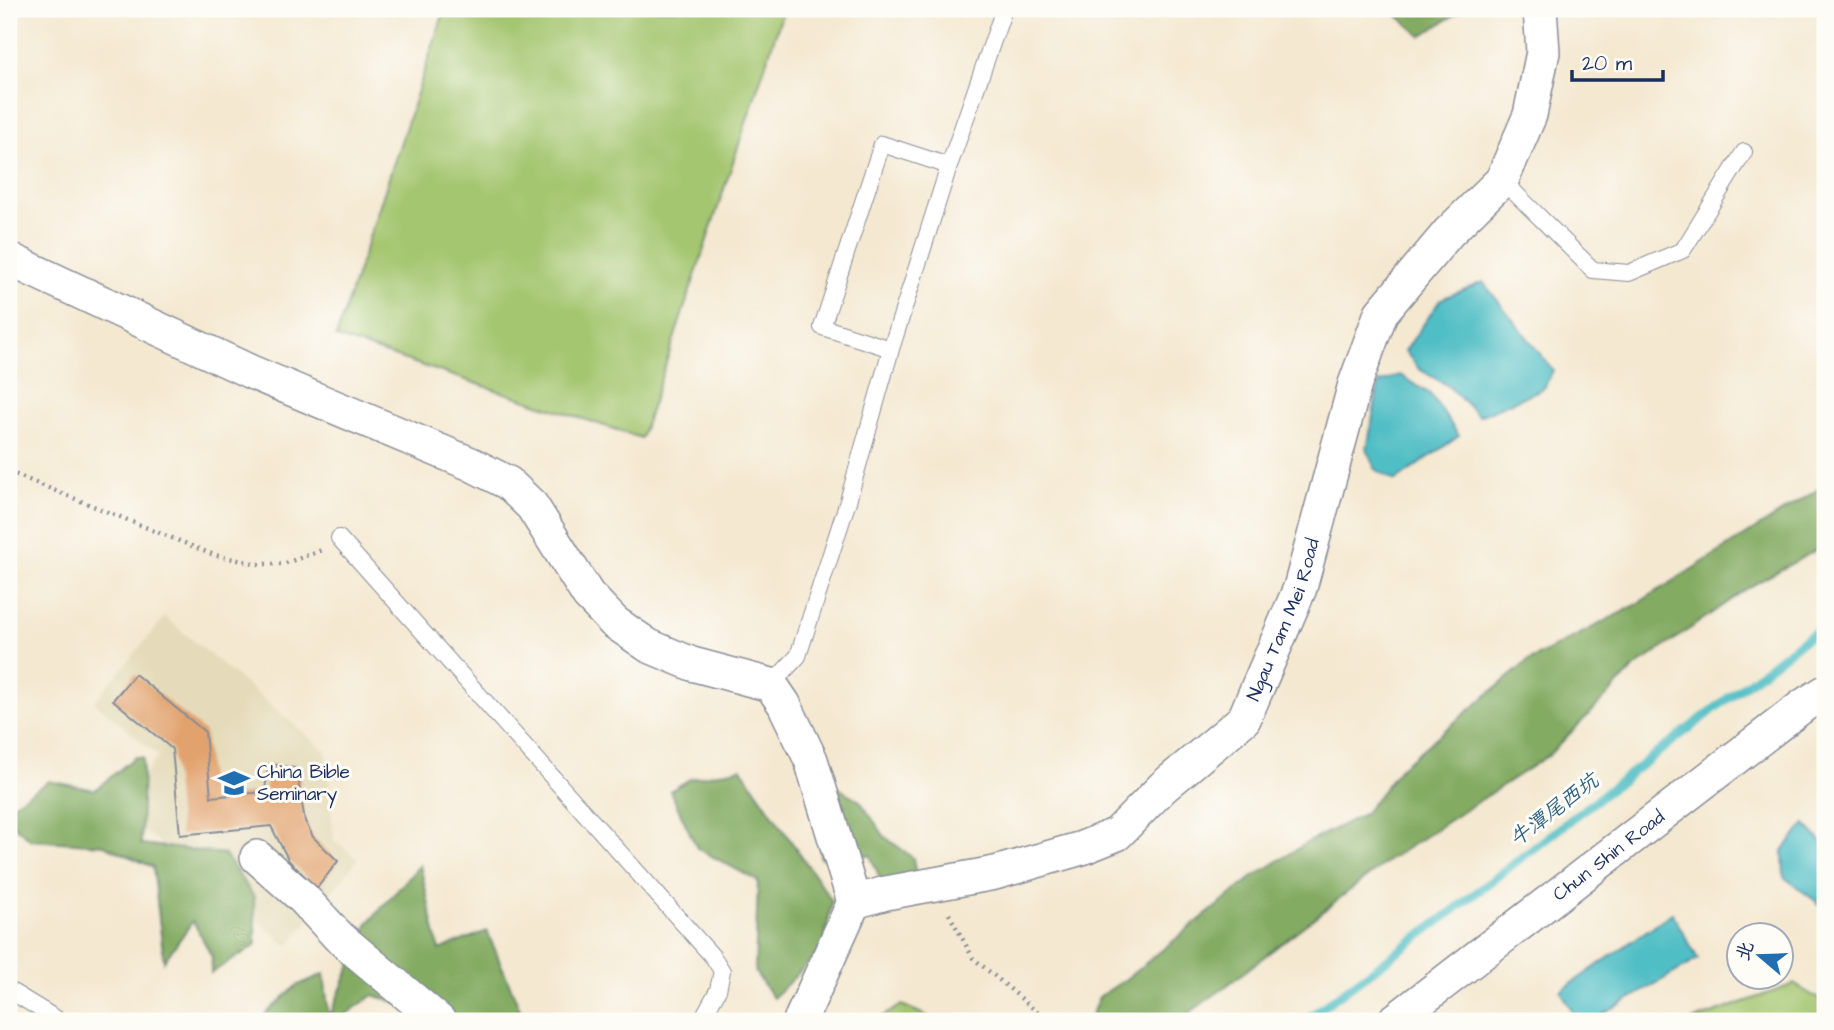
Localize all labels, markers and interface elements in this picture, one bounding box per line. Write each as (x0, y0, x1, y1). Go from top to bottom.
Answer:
scale bar (1572, 38, 1662, 82)
text: 20 m (1582, 49, 1633, 78)
street label: Ngau Tam Mei Road (1240, 535, 1326, 705)
place label: China Bible Seminary (257, 759, 350, 809)
school or university icon: China Bible Seminary (217, 766, 251, 800)
water label: 牛潭尾西坑 (1503, 766, 1606, 853)
street label: Chun Shin Road (1547, 804, 1671, 907)
north arrow (1726, 922, 1796, 992)
text: 北 (1729, 938, 1761, 964)

